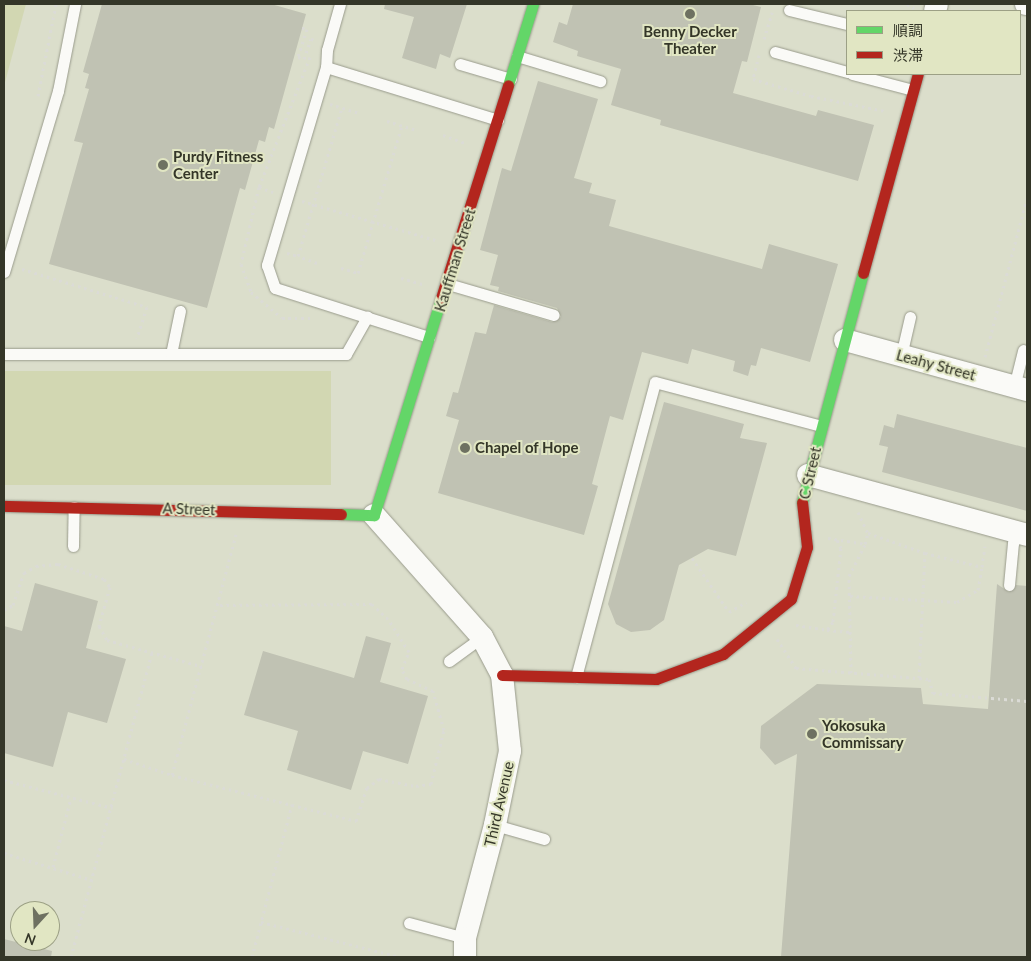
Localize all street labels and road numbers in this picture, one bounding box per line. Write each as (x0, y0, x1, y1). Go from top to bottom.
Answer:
street label: Kauffman Street (431, 206, 479, 314)
street label: Leahy Street (894, 346, 978, 384)
street label: C Street (795, 445, 825, 501)
street label: A Street (162, 499, 216, 519)
street label: Third Avenue (480, 759, 518, 849)

